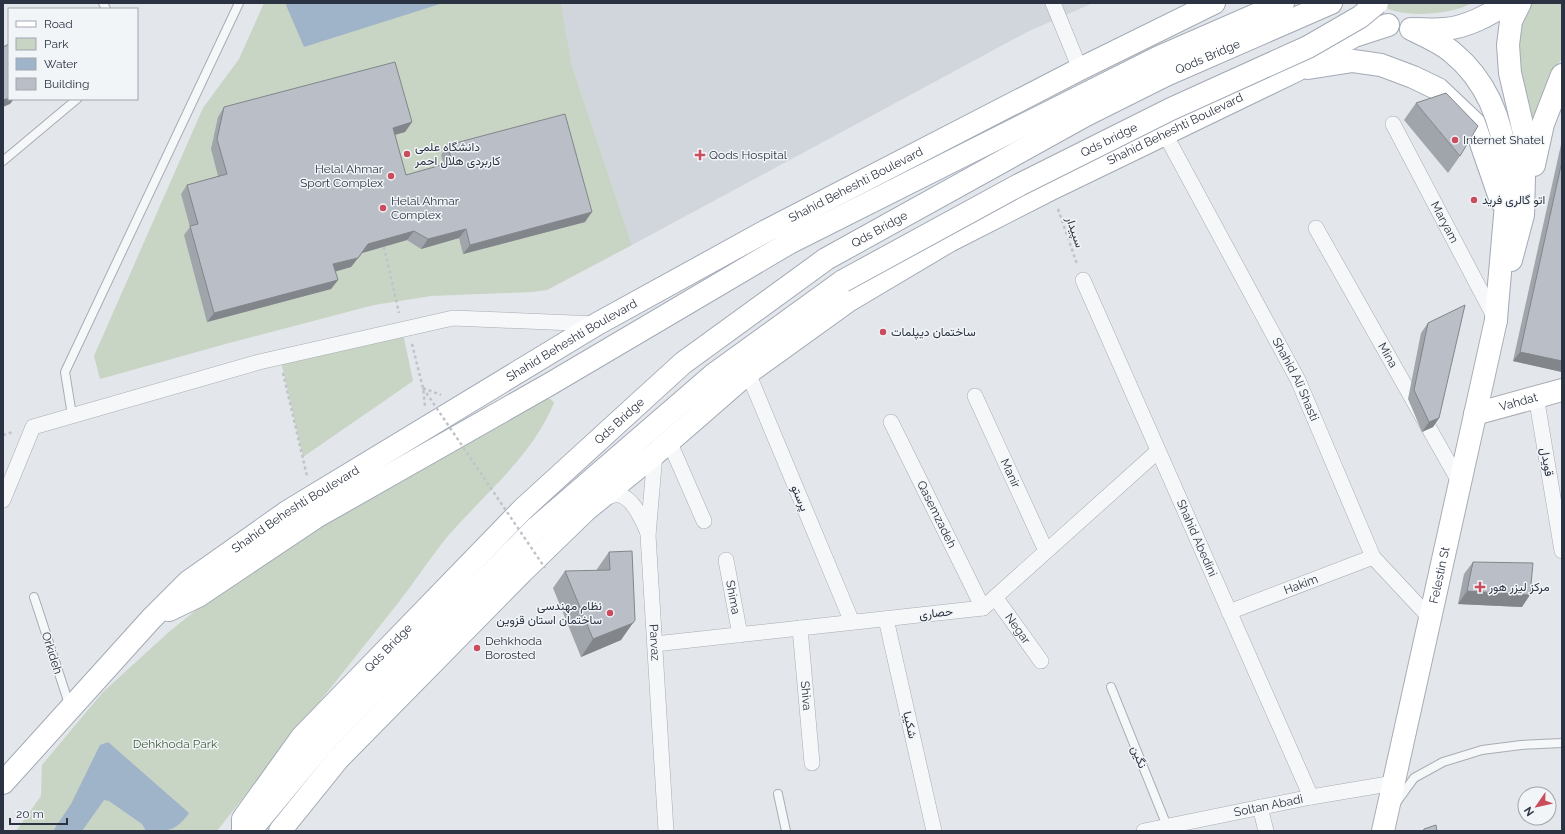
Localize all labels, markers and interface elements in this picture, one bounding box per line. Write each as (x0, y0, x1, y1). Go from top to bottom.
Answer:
legend (8, 8, 138, 100)
text: Road (44, 17, 73, 31)
text: Park (44, 37, 69, 51)
street label: Qods Bridge (1173, 37, 1242, 77)
text: Water (44, 57, 78, 71)
text: Building (44, 77, 90, 91)
street label: Shahid Beheshti Boulevard (1105, 90, 1245, 168)
street label: Qds bridge (1078, 120, 1140, 160)
place label: Internet Shatel (1463, 133, 1545, 147)
marker: Internet Shatel (1450, 135, 1460, 145)
place label: دانشگاه علمی کاربردی هلال احمر (414, 140, 500, 169)
street label: Shahid Beheshti Boulevard (786, 144, 925, 225)
place label: Qods Hospital (709, 148, 788, 162)
marker: دانشگاه علمی کاربردی هلال احمر (402, 149, 412, 159)
marker: Qods Hospital (694, 149, 706, 161)
place label: Helal Ahmar Sport Complex (300, 162, 384, 190)
marker: Helal Ahmar Sport Complex (386, 171, 396, 181)
place label: اتو گالری فرید (1482, 193, 1545, 208)
place label: Helal Ahmar Complex (391, 194, 460, 222)
marker: اتو گالری فرید (1469, 195, 1479, 205)
street label: Maryam (1428, 199, 1461, 246)
marker: Helal Ahmar Complex (378, 203, 388, 213)
street label: Qds Bridge (849, 208, 910, 251)
street label: سپیدار (1062, 214, 1087, 250)
street label: Shahid Beheshti Boulevard (504, 296, 639, 384)
place label: ساختمان دیپلمات (891, 325, 976, 340)
marker: ساختمان دیپلمات (878, 327, 888, 337)
street label: Shahid Ali Shasti (1269, 335, 1322, 423)
street label: Mina (1375, 340, 1400, 370)
street label: Vahdat (1498, 390, 1539, 414)
street label: Qds Bridge (592, 395, 647, 447)
street label: قویدل (1537, 447, 1556, 477)
street label: Manir (998, 456, 1024, 491)
street label: Shahid Beheshti Boulevard (229, 463, 362, 556)
street label: Qasemzadeh (914, 478, 959, 550)
street label: پرستو (787, 483, 812, 514)
street label: Shahid Abedini (1174, 497, 1220, 579)
street label: Felestin St (1426, 545, 1453, 605)
street label: Hakim (1282, 572, 1320, 597)
street label: Shima (723, 579, 743, 616)
place label: مرکز لیزر هور (1488, 580, 1550, 595)
marker: مرکز لیزر هور (1474, 581, 1486, 593)
place label: نظام مهندسی ساختمان استان قزوین (497, 599, 602, 628)
street label: حصاری (918, 604, 954, 623)
marker: نظام مهندسی ساختمان استان قزوین (605, 608, 615, 618)
street label: Negar (1002, 611, 1034, 647)
street label: Qds Bridge (362, 621, 415, 675)
street label: Parvaz (646, 624, 663, 661)
street label: Orkideh (39, 630, 65, 676)
place label: Dehkhoda Borosted (485, 634, 542, 662)
marker: Dehkhoda Borosted (472, 643, 482, 653)
street label: Shiva (798, 680, 814, 711)
street label: شکیبا (900, 710, 920, 740)
park label: Dehkhoda Park (133, 737, 218, 751)
street label: نگین (1127, 744, 1150, 771)
north arrow (1517, 786, 1557, 826)
street label: Soltan Abadi (1233, 792, 1304, 820)
scale bar (10, 800, 67, 826)
text: N (1521, 804, 1537, 818)
text: 20 m (16, 807, 44, 821)

